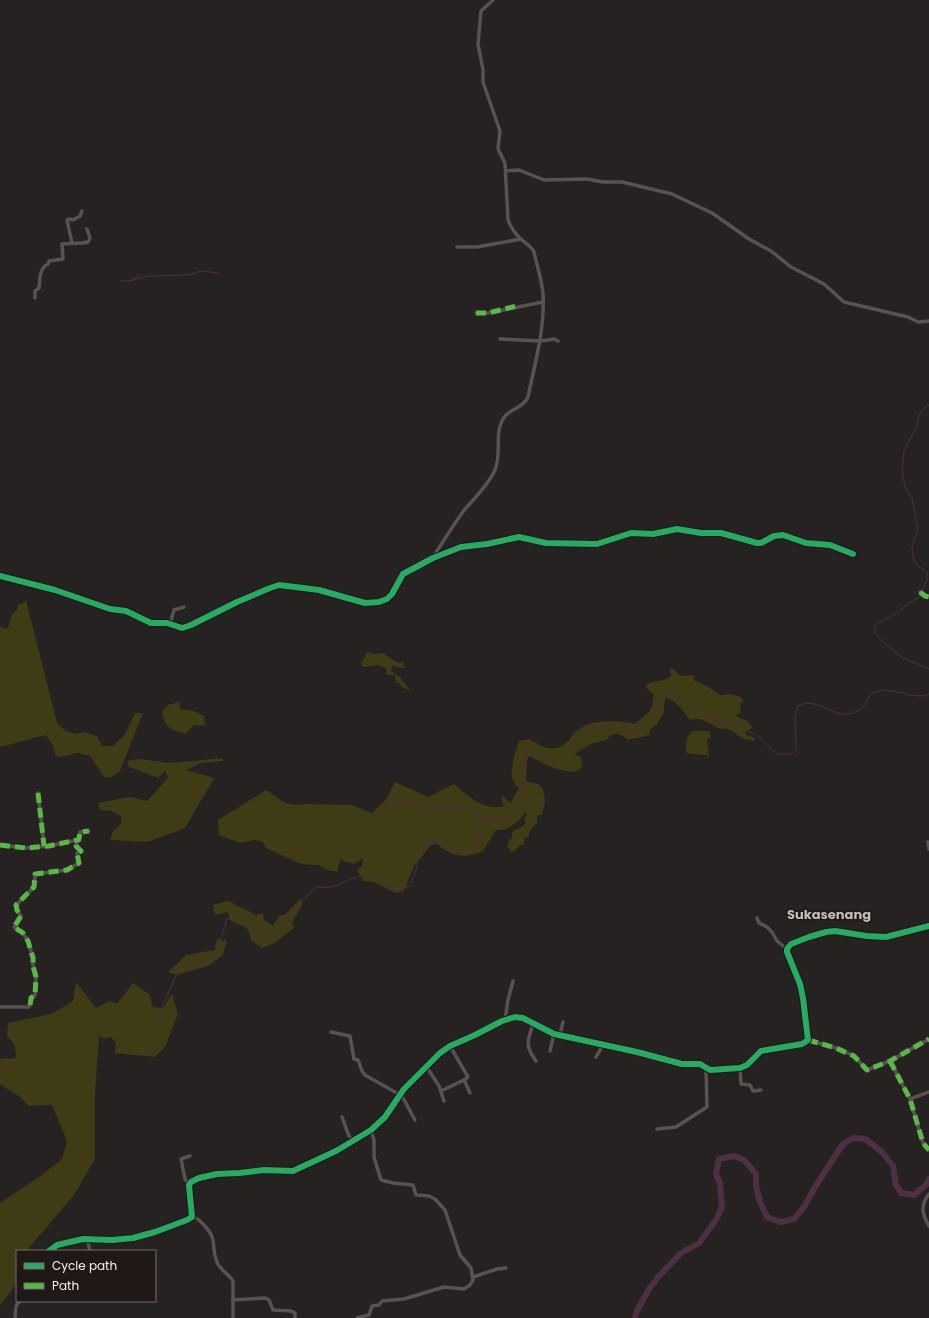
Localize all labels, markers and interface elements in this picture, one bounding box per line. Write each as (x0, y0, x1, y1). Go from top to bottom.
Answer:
district label: Sukasenang (787, 905, 871, 924)
legend (16, 1250, 156, 1302)
text: Cycle path (52, 1257, 117, 1274)
text: Path (52, 1277, 79, 1294)

